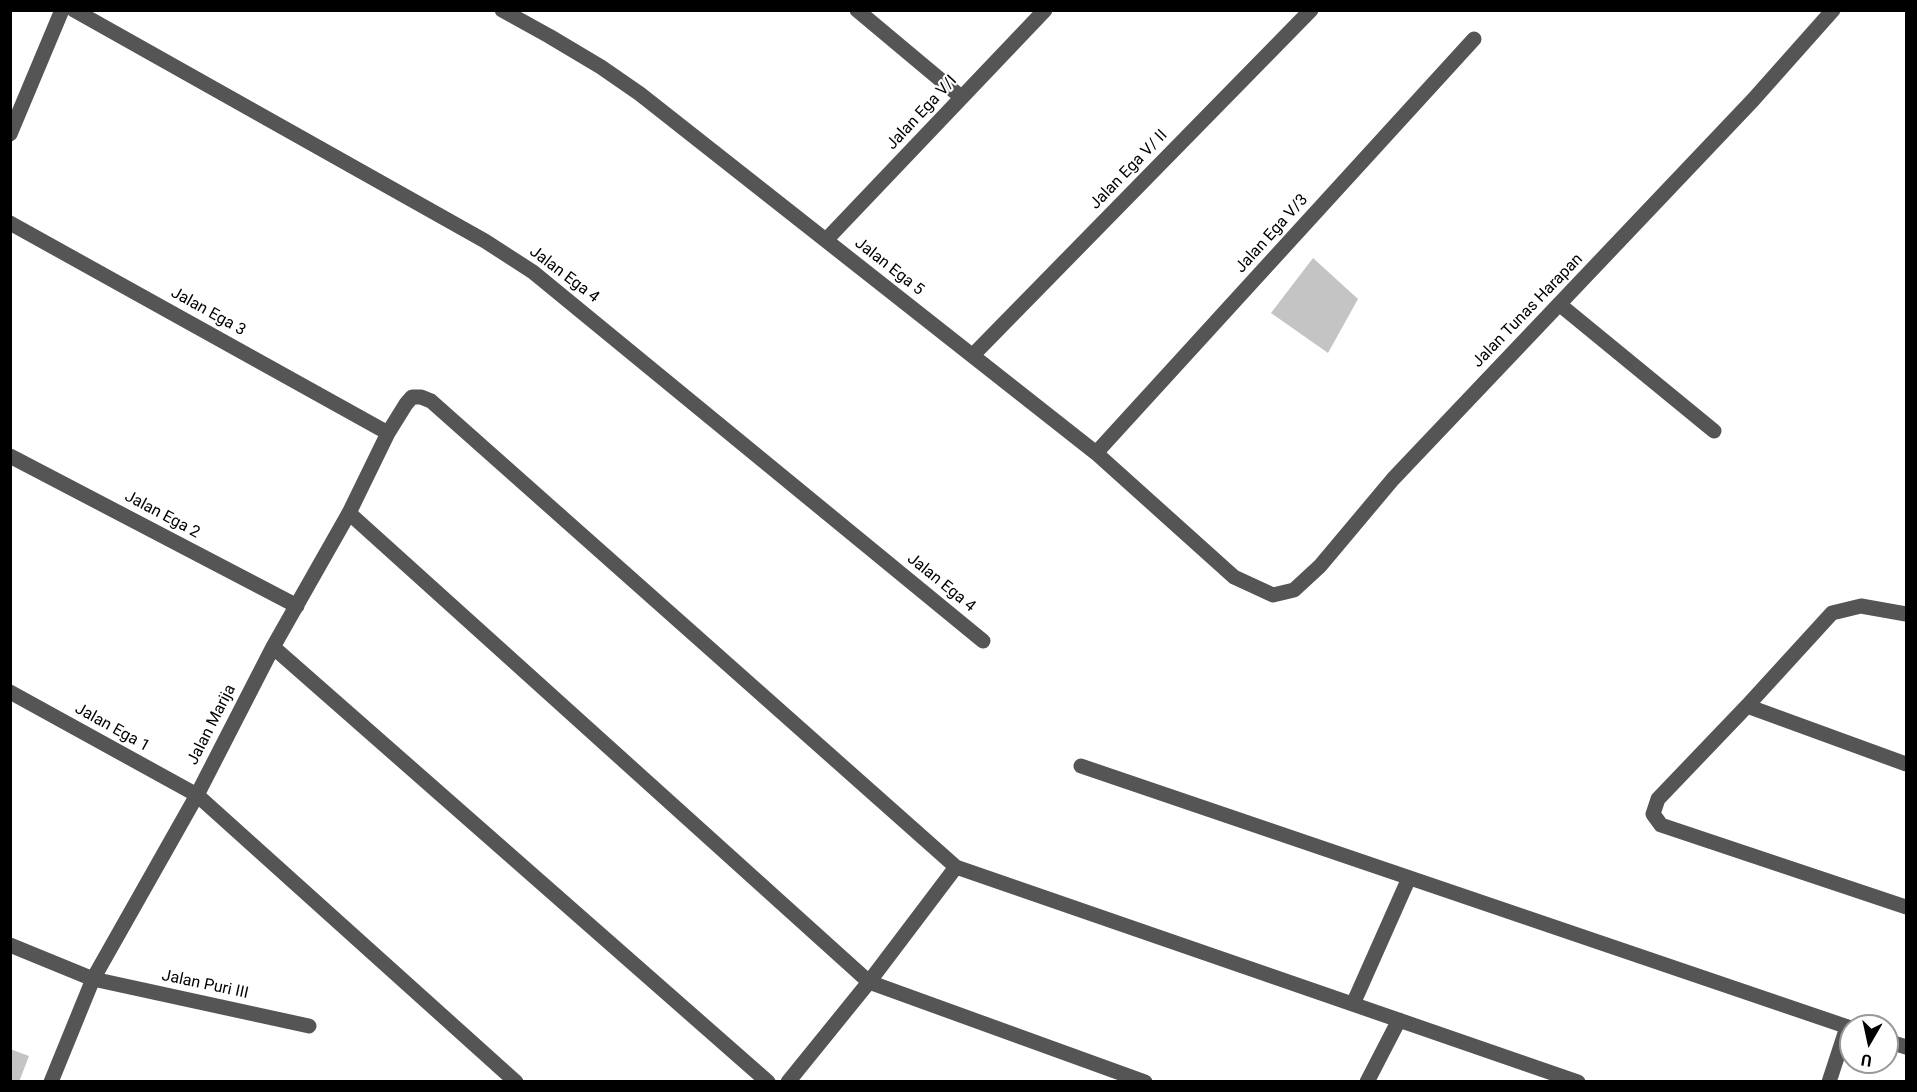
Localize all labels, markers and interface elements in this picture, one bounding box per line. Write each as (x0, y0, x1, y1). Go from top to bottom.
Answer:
street label: Jalan Ega V/I (883, 72, 961, 154)
street label: Jalan Ega V/ II (1086, 126, 1172, 214)
street label: Jalan Ega V/3 (1232, 191, 1312, 277)
street label: Jalan Ega 5 (851, 234, 927, 300)
street label: Jalan Ega 4 (525, 243, 603, 307)
street label: Jalan Tunas Harapan (1469, 250, 1587, 372)
street label: Jalan Ega 3 (167, 284, 249, 340)
street label: Jalan Ega 2 (121, 487, 203, 543)
street label: Jalan Ega 4 (903, 550, 979, 616)
street label: Jalan Marija (184, 682, 240, 768)
street label: Jalan Ega 1 (71, 700, 153, 756)
street label: Jalan Puri III (160, 966, 250, 1004)
north arrow (1839, 1014, 1899, 1074)
text: U (1860, 1050, 1873, 1071)

